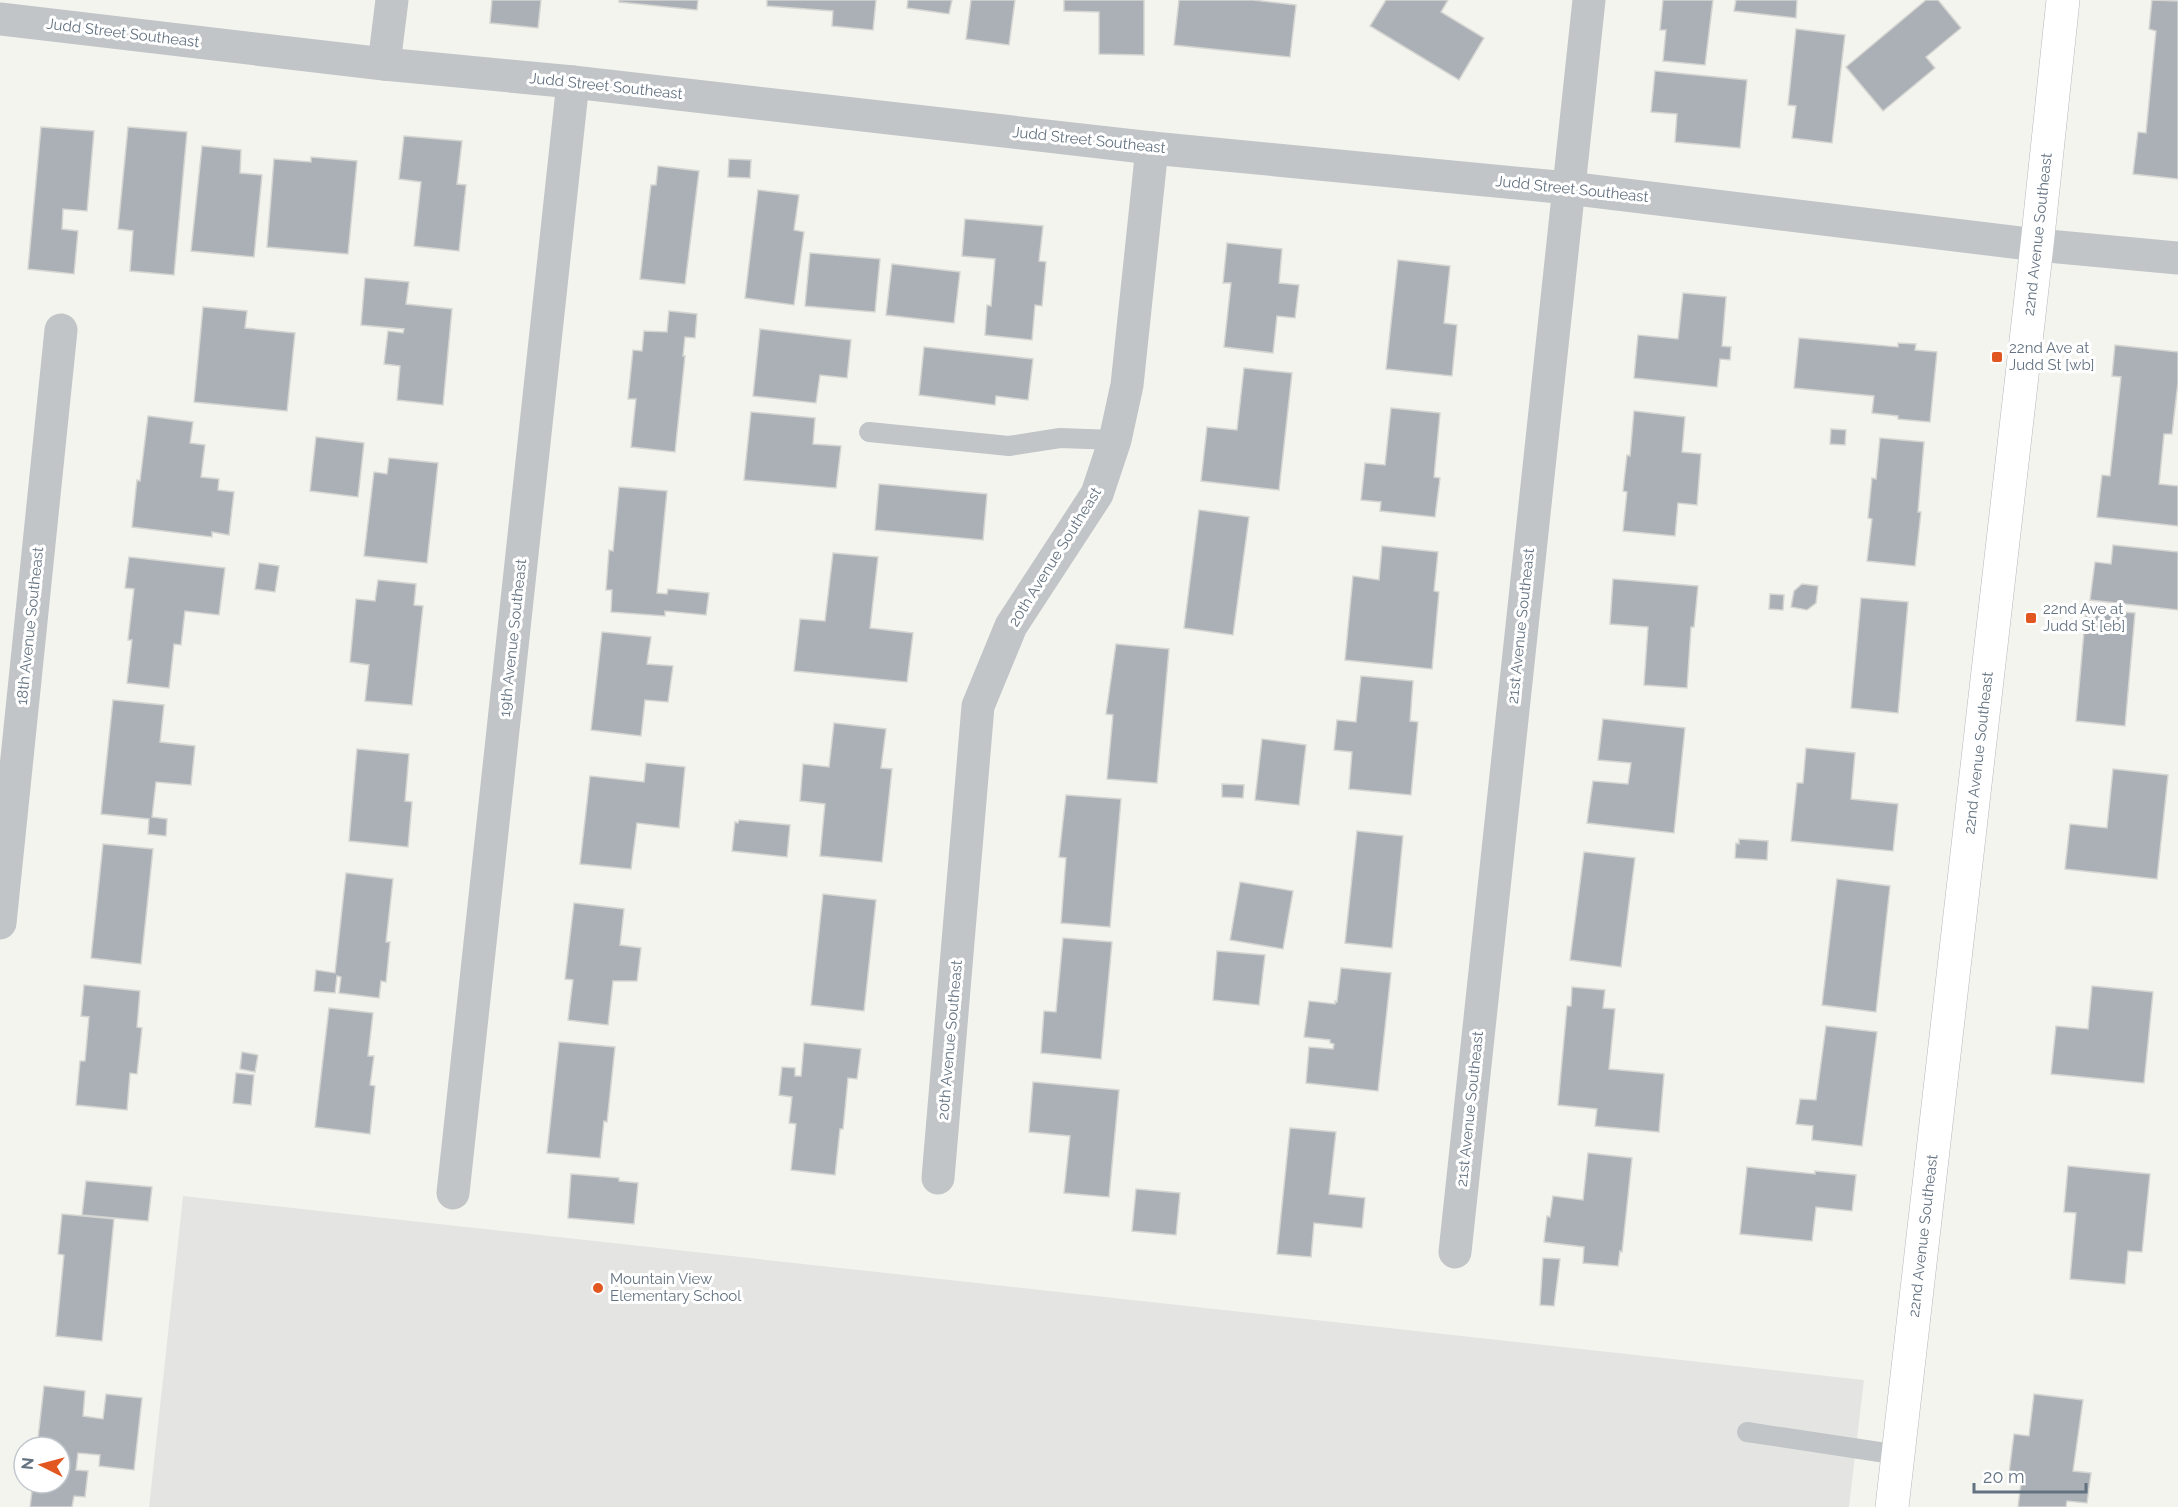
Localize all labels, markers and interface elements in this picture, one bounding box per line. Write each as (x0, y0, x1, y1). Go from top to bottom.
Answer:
street label: Judd Street Southeast (46, 15, 200, 51)
street label: Judd Street Southeast (529, 69, 683, 103)
street label: Judd Street Southeast (1012, 123, 1166, 157)
street label: 22nd Avenue Southeast (2020, 152, 2056, 317)
street label: Judd Street Southeast (1495, 172, 1649, 206)
place label: 22nd Ave at Judd St [wb] (2009, 339, 2094, 374)
marker: 22nd Ave at Judd St [wb] (1990, 350, 2004, 364)
street label: 20th Avenue Southeast (1005, 484, 1105, 630)
street label: 18th Avenue Southeast (13, 546, 47, 706)
street label: 21st Avenue Southeast (1504, 547, 1538, 705)
street label: 19th Avenue Southeast (496, 558, 530, 718)
place label: 22nd Ave at Judd St [eb] (2043, 600, 2125, 635)
marker: 22nd Ave at Judd St [eb] (2024, 611, 2038, 625)
street label: 22nd Avenue Southeast (1960, 671, 1997, 835)
street label: 20th Avenue Southeast (934, 959, 966, 1121)
street label: 21st Avenue Southeast (1453, 1030, 1487, 1188)
street label: 22nd Avenue Southeast (1905, 1153, 1941, 1318)
place label: Mountain View Elementary School (610, 1270, 742, 1305)
marker: Mountain View Elementary School (591, 1281, 605, 1295)
north arrow (12, 1435, 72, 1495)
text: N (17, 1456, 38, 1471)
scale bar (1974, 1456, 2086, 1494)
text: 20 m (1983, 1466, 2025, 1487)

